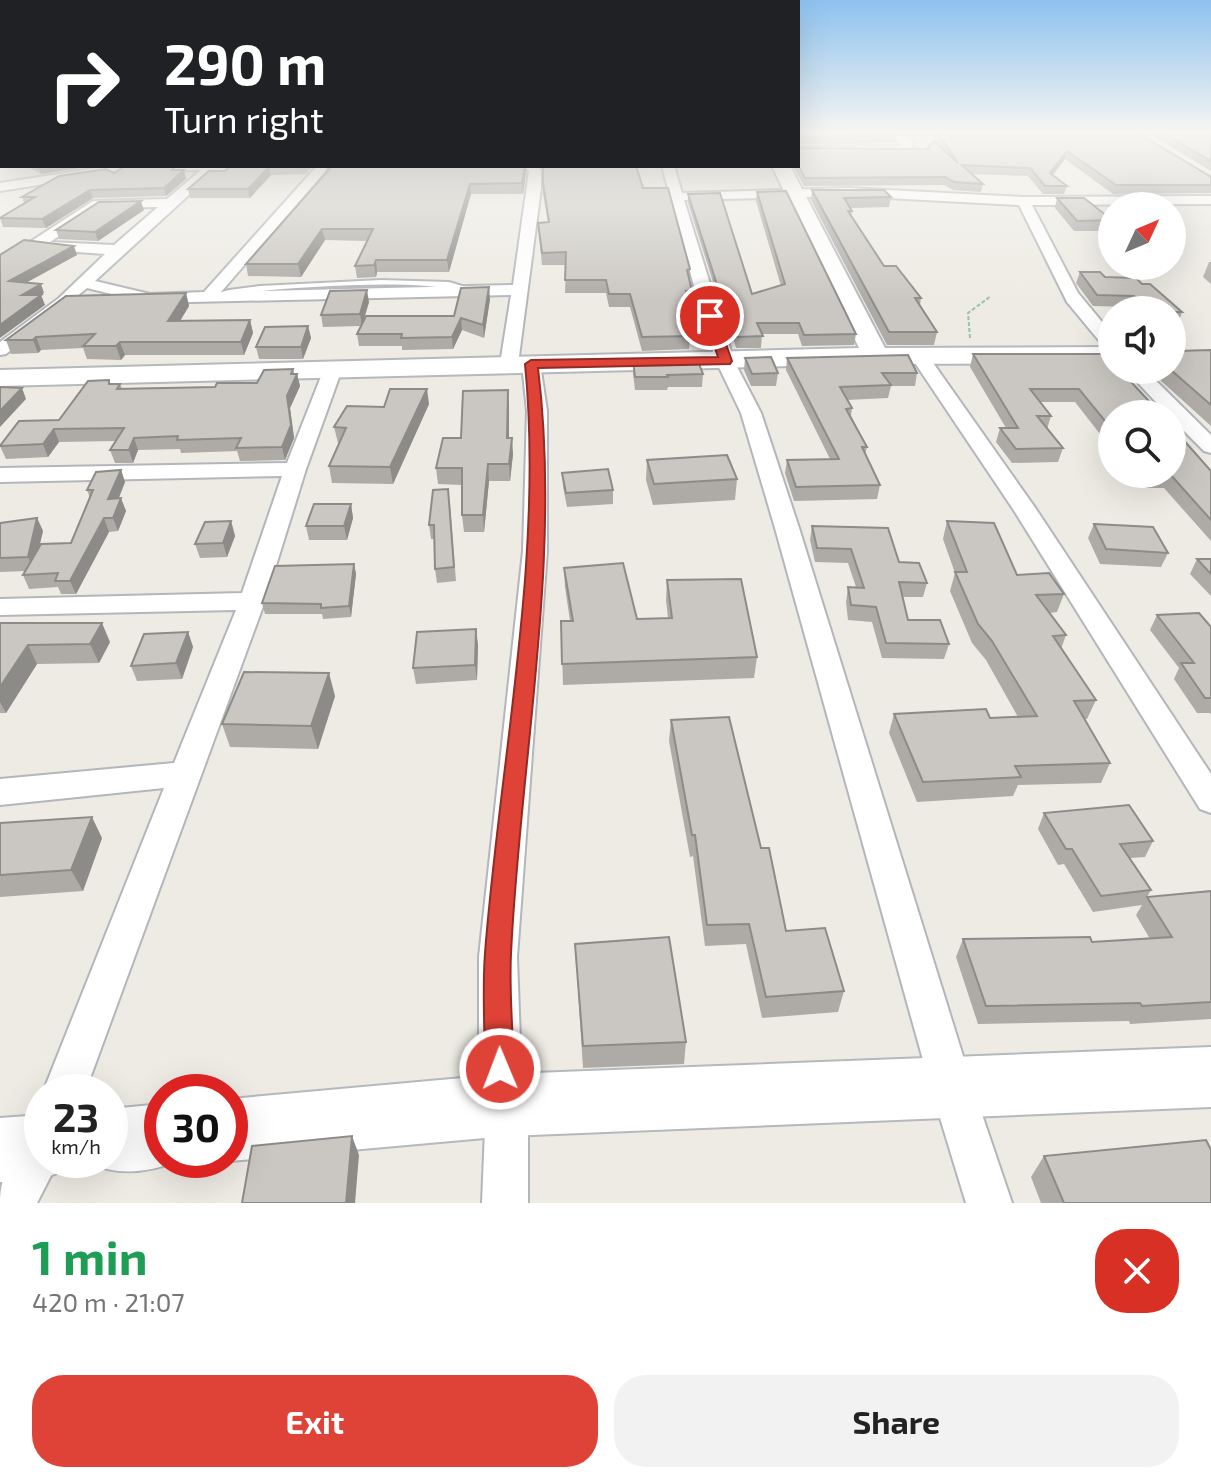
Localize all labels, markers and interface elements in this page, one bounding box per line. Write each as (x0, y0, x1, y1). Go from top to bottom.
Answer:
text: 290 m (164, 29, 326, 96)
icon: right (32, 32, 136, 136)
text: Turn right (164, 97, 324, 140)
north arrow (1098, 192, 1186, 280)
map controls (1098, 192, 1186, 488)
pin (676, 282, 744, 350)
icon: arrive (688, 294, 732, 338)
button: sound (1098, 296, 1186, 384)
button: search (1098, 400, 1186, 488)
position arrow (458, 1027, 542, 1111)
speed limit sign: 30 (144, 1074, 248, 1178)
text: 23 (53, 1092, 99, 1140)
text: km/h (51, 1134, 101, 1158)
text: 1 min (32, 1227, 148, 1285)
button: close (1095, 1229, 1179, 1313)
text: 420 m · 21:07 (32, 1286, 185, 1317)
button: Exit (32, 1375, 598, 1467)
button: Share (614, 1375, 1179, 1467)

